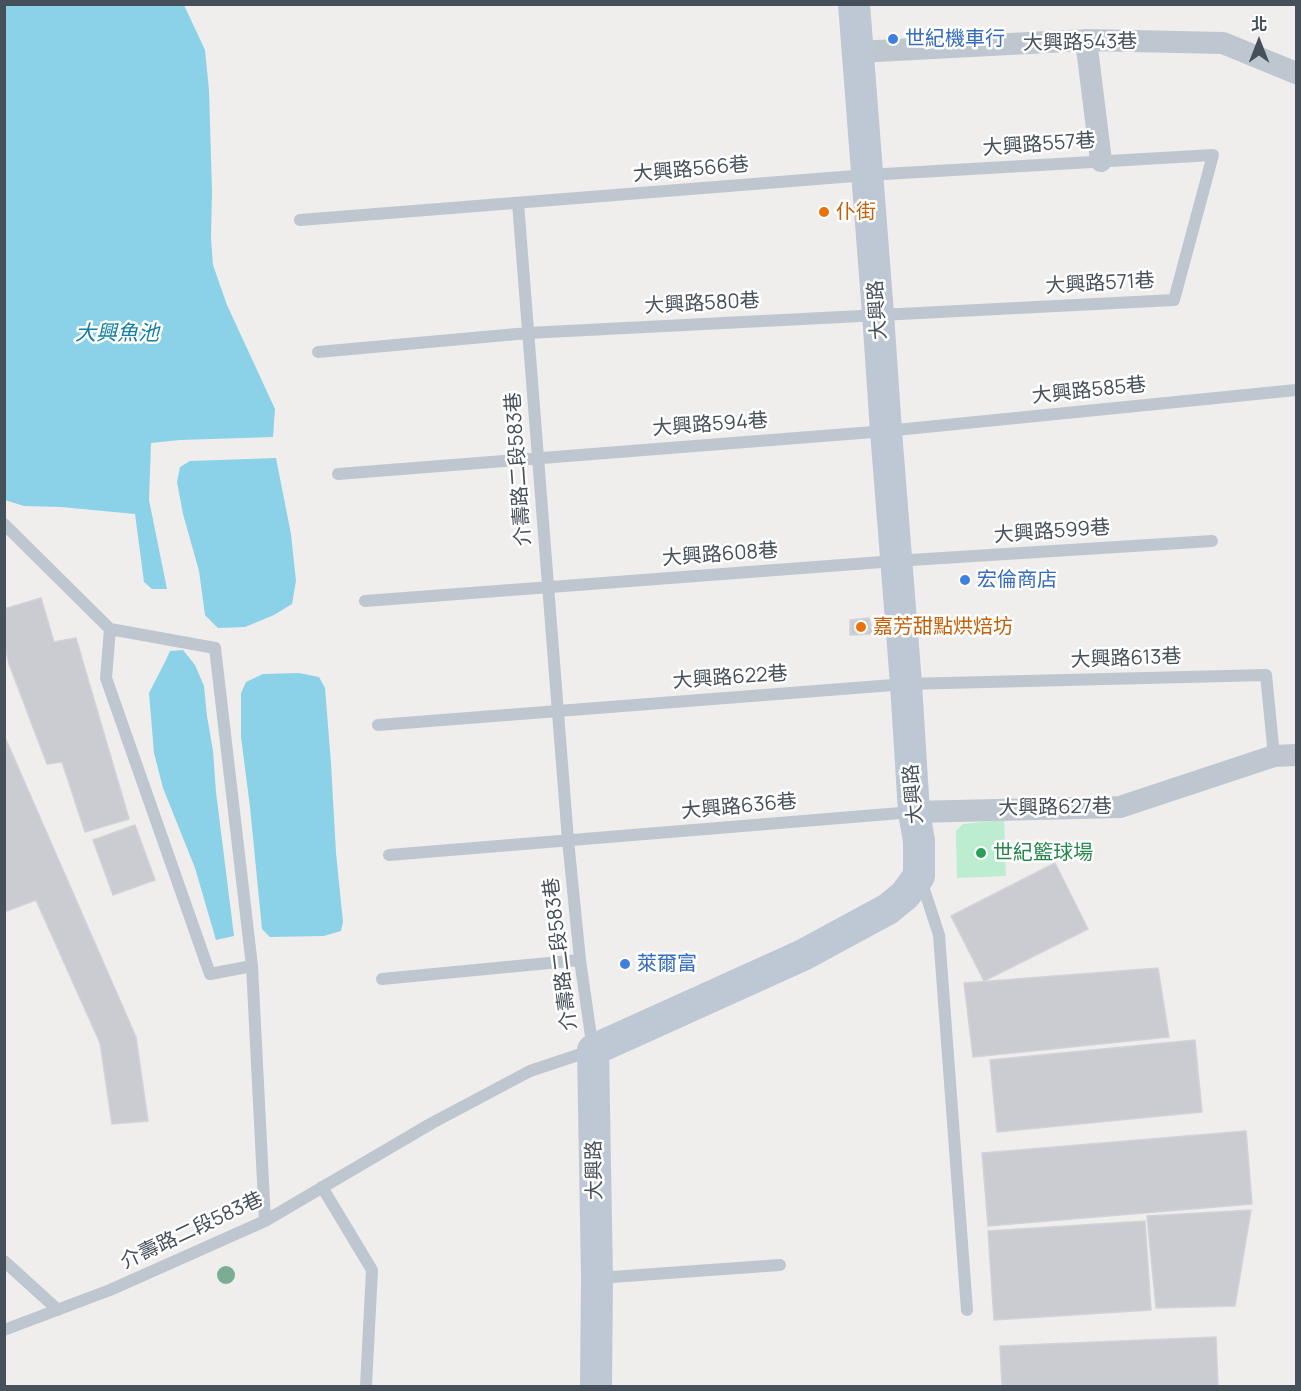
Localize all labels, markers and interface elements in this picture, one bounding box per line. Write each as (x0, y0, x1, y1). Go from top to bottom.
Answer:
north arrow (1229, 12, 1289, 72)
text: 北 (1251, 13, 1267, 35)
place label: 世紀機車行 (905, 27, 1005, 51)
street label: 大興路543巷 (1023, 30, 1137, 56)
marker: 世紀機車行 (886, 32, 900, 46)
street label: 大興路557巷 (982, 129, 1096, 161)
street label: 大興路566巷 (632, 153, 750, 187)
place label: 仆街 (836, 200, 876, 224)
marker: 仆街 (817, 205, 831, 219)
street label: 大興路571巷 (1045, 269, 1155, 299)
street label: 大興路 (864, 279, 892, 341)
street label: 大興路580巷 (644, 289, 760, 319)
water label: 大興魚池 (75, 321, 159, 347)
street label: 大興路585巷 (1031, 373, 1147, 409)
street label: 介壽路二段583巷 (502, 391, 536, 547)
street label: 大興路594巷 (651, 409, 769, 441)
street label: 大興路599巷 (993, 516, 1111, 548)
street label: 大興路608巷 (661, 539, 779, 571)
place label: 宏倫商店 (977, 568, 1057, 592)
marker: 宏倫商店 (958, 573, 972, 587)
place label: 嘉芳甜點烘焙坊 (873, 615, 1013, 639)
marker: 嘉芳甜點烘焙坊 (854, 620, 868, 634)
street label: 大興路613巷 (1070, 645, 1182, 673)
street label: 大興路622巷 (672, 662, 788, 694)
street label: 大興路 (899, 763, 929, 825)
street label: 大興路636巷 (680, 790, 798, 824)
street label: 大興路627巷 (998, 795, 1112, 821)
place label: 世紀籃球場 (993, 841, 1093, 865)
marker: 世紀籃球場 (974, 846, 988, 860)
street label: 介壽路二段583巷 (540, 876, 582, 1032)
place label: 萊爾富 (637, 952, 697, 976)
marker: 萊爾富 (618, 957, 632, 971)
street label: 大興路 (582, 1140, 608, 1200)
street label: 介壽路二段583巷 (117, 1188, 267, 1274)

